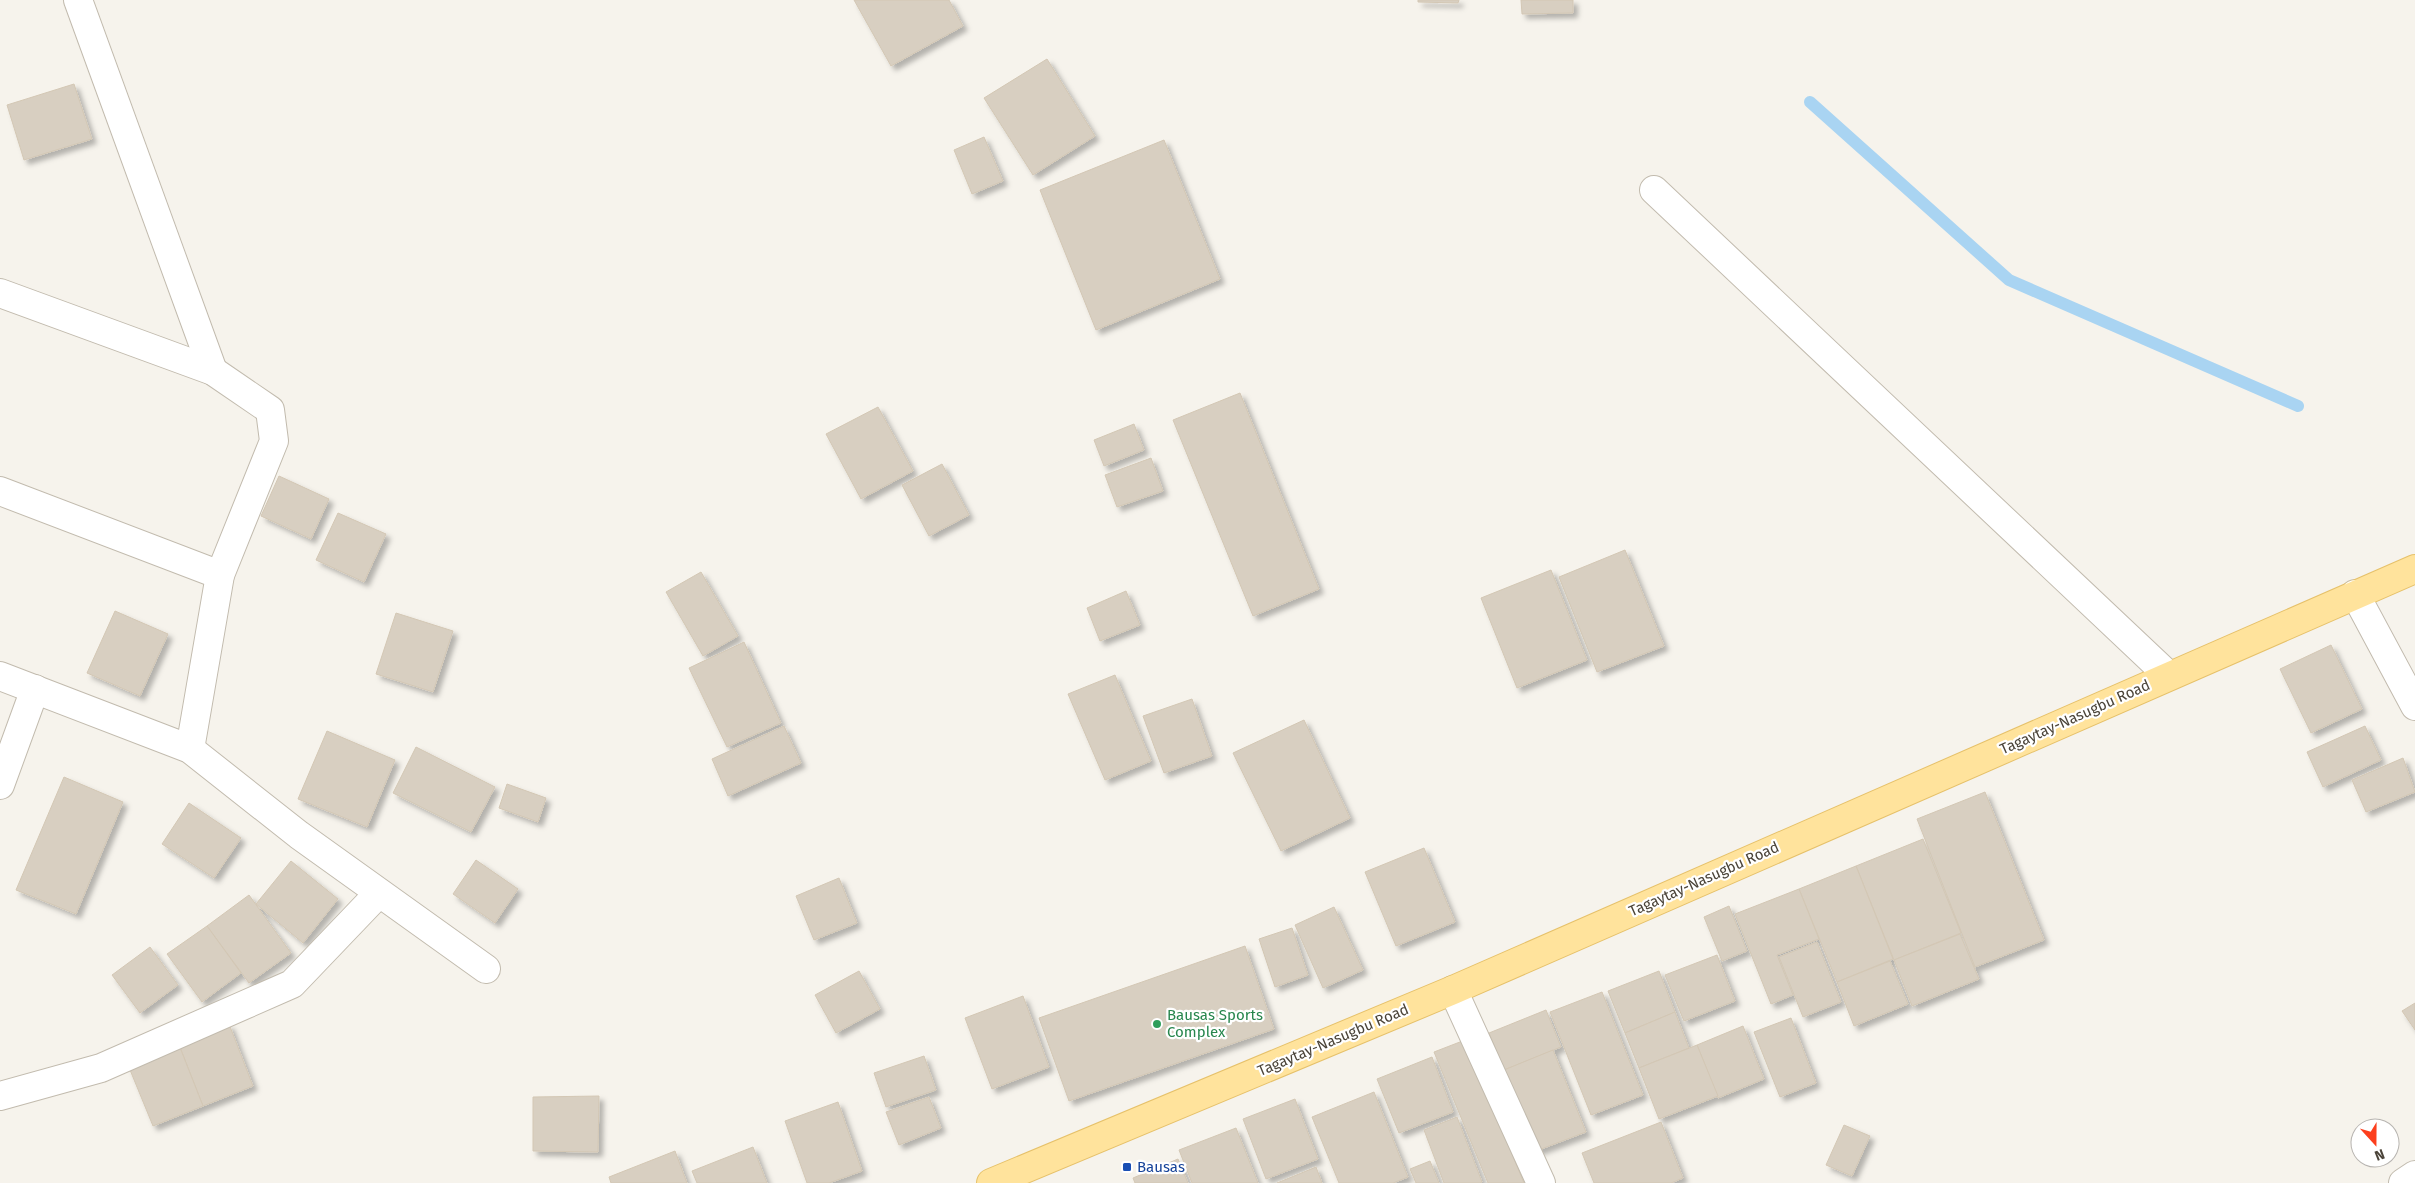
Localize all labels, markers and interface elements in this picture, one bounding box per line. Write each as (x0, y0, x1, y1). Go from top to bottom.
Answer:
street label: Tagaytay-Nasugbu Road (1997, 676, 2153, 758)
street label: Tagaytay-Nasugbu Road (1626, 838, 1782, 920)
street label: Tagaytay-Nasugbu Road (1255, 1000, 1411, 1080)
place label: Bausas Sports Complex (1167, 1006, 1263, 1041)
marker: Bausas Sports Complex (1151, 1018, 1163, 1030)
north arrow (2350, 1118, 2400, 1168)
text: N (2372, 1145, 2387, 1164)
place label: Bausas (1137, 1158, 1185, 1176)
marker: Bausas (1121, 1161, 1133, 1173)

